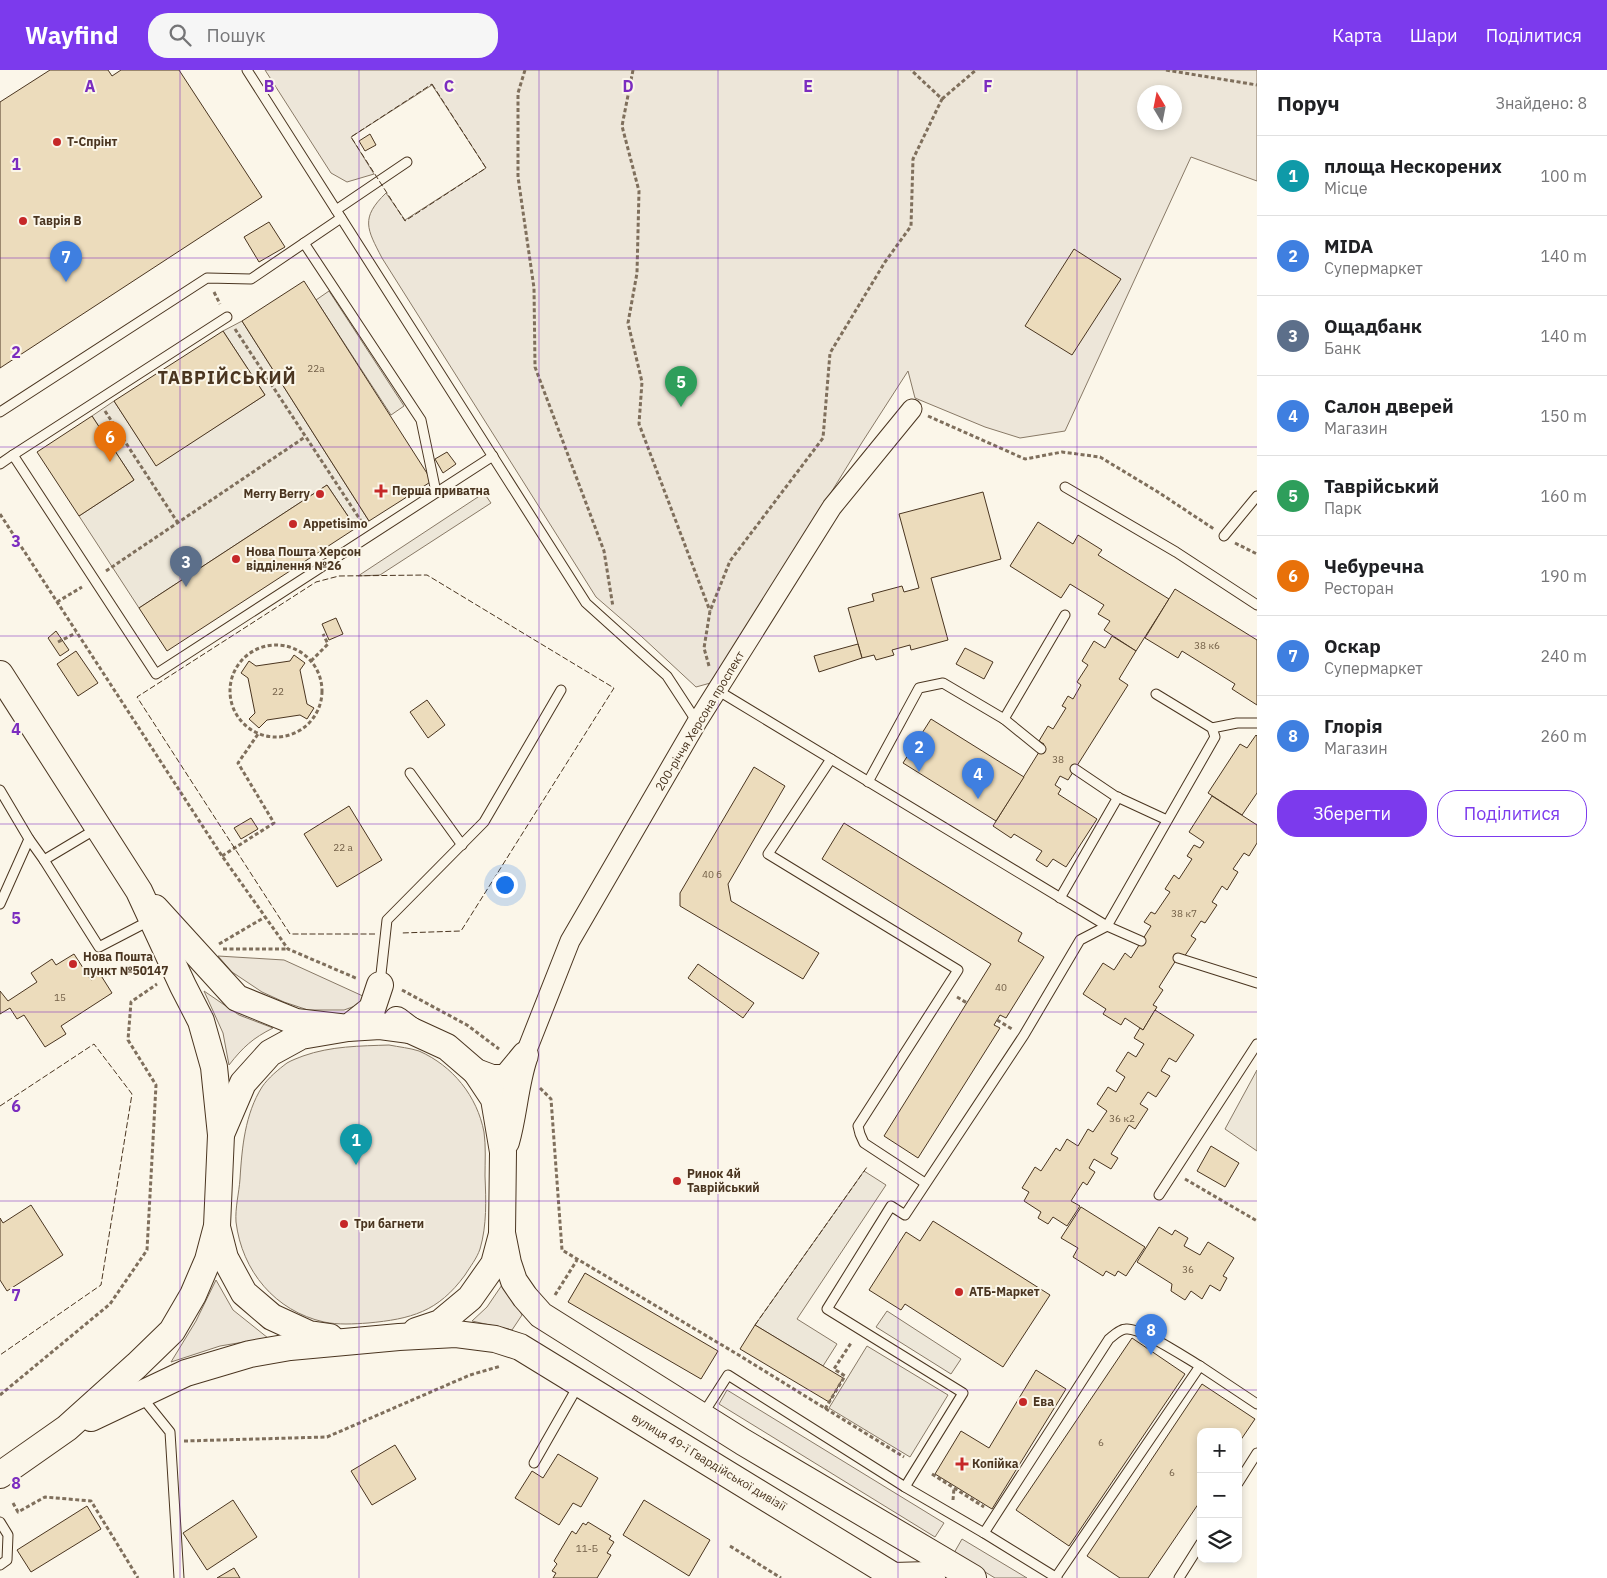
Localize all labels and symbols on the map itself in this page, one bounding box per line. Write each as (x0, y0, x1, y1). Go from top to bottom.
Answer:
text: A (85, 76, 96, 96)
text: B (264, 76, 275, 96)
text: C (444, 76, 454, 96)
text: D (622, 76, 634, 96)
text: E (803, 76, 813, 96)
text: F (983, 76, 993, 96)
north arrow (1137, 85, 1182, 130)
place label: Т-Спрінт (67, 134, 118, 149)
marker: Т-Спрінт (51, 136, 63, 148)
text: 1 (11, 154, 21, 174)
place label: Таврія В (33, 213, 82, 228)
marker: Таврія В (17, 215, 29, 227)
pin: 7 (50, 241, 82, 282)
text: 2 (11, 342, 21, 362)
house number: 22а (307, 362, 325, 375)
district label: ТАВРІЙСЬКИЙ (157, 366, 297, 389)
pin: 5 (665, 366, 697, 407)
pin: 6 (94, 421, 126, 462)
place label: Перша приватна (392, 483, 490, 498)
marker: Перша приватна (374, 484, 388, 498)
place label: Merry Berry (243, 486, 311, 501)
marker: Merry Berry (314, 488, 326, 500)
place label: Appetisimo (303, 516, 368, 531)
marker: Appetisimo (287, 518, 299, 530)
text: 3 (11, 531, 21, 551)
place label: Нова Пошта Херсон відділення №26 (246, 544, 361, 573)
pin: 3 (170, 546, 202, 587)
marker: Нова Пошта Херсон відділення №26 (230, 553, 242, 565)
house number: 38 к6 (1194, 639, 1220, 652)
street label: 200-річчя Херсона проспект (652, 648, 748, 793)
house number: 22 (272, 685, 284, 698)
text: 4 (11, 719, 21, 739)
pin: 2 (903, 731, 935, 772)
house number: 38 (1052, 753, 1064, 766)
pin: 4 (962, 758, 994, 799)
house number: 22 а (333, 841, 354, 854)
house number: 40 б (702, 868, 722, 881)
your location (492, 872, 518, 898)
house number: 38 к7 (1171, 907, 1197, 920)
text: 5 (11, 908, 21, 928)
place label: Нова Пошта пункт №50147 (83, 949, 168, 978)
marker: Нова Пошта пункт №50147 (67, 958, 79, 970)
house number: 40 (995, 981, 1007, 994)
house number: 15 (54, 991, 66, 1004)
text: 6 (11, 1096, 21, 1116)
house number: 36 к2 (1109, 1112, 1135, 1125)
pin: 1 (340, 1124, 372, 1165)
place label: Ринок 4й Таврійський (687, 1166, 760, 1195)
marker: Ринок 4й Таврійський (671, 1175, 683, 1187)
place label: Три багнети (354, 1216, 424, 1231)
marker: Три багнети (338, 1218, 350, 1230)
house number: 36 (1182, 1263, 1194, 1276)
place label: АТБ-Маркет (969, 1284, 1040, 1299)
text: 7 (11, 1285, 21, 1305)
marker: АТБ-Маркет (953, 1286, 965, 1298)
pin: 8 (1135, 1314, 1167, 1355)
place label: Ева (1033, 1394, 1054, 1409)
marker: Ева (1017, 1396, 1029, 1408)
street label: вулиця 49-ї Гвардійської дивізії (629, 1409, 790, 1514)
house number: 6 (1098, 1436, 1104, 1449)
place label: Копійка (972, 1456, 1019, 1471)
marker: Копійка (956, 1458, 968, 1470)
house number: 6 (1169, 1466, 1175, 1479)
text: 8 (11, 1473, 21, 1493)
house number: 11-Б (576, 1542, 598, 1555)

